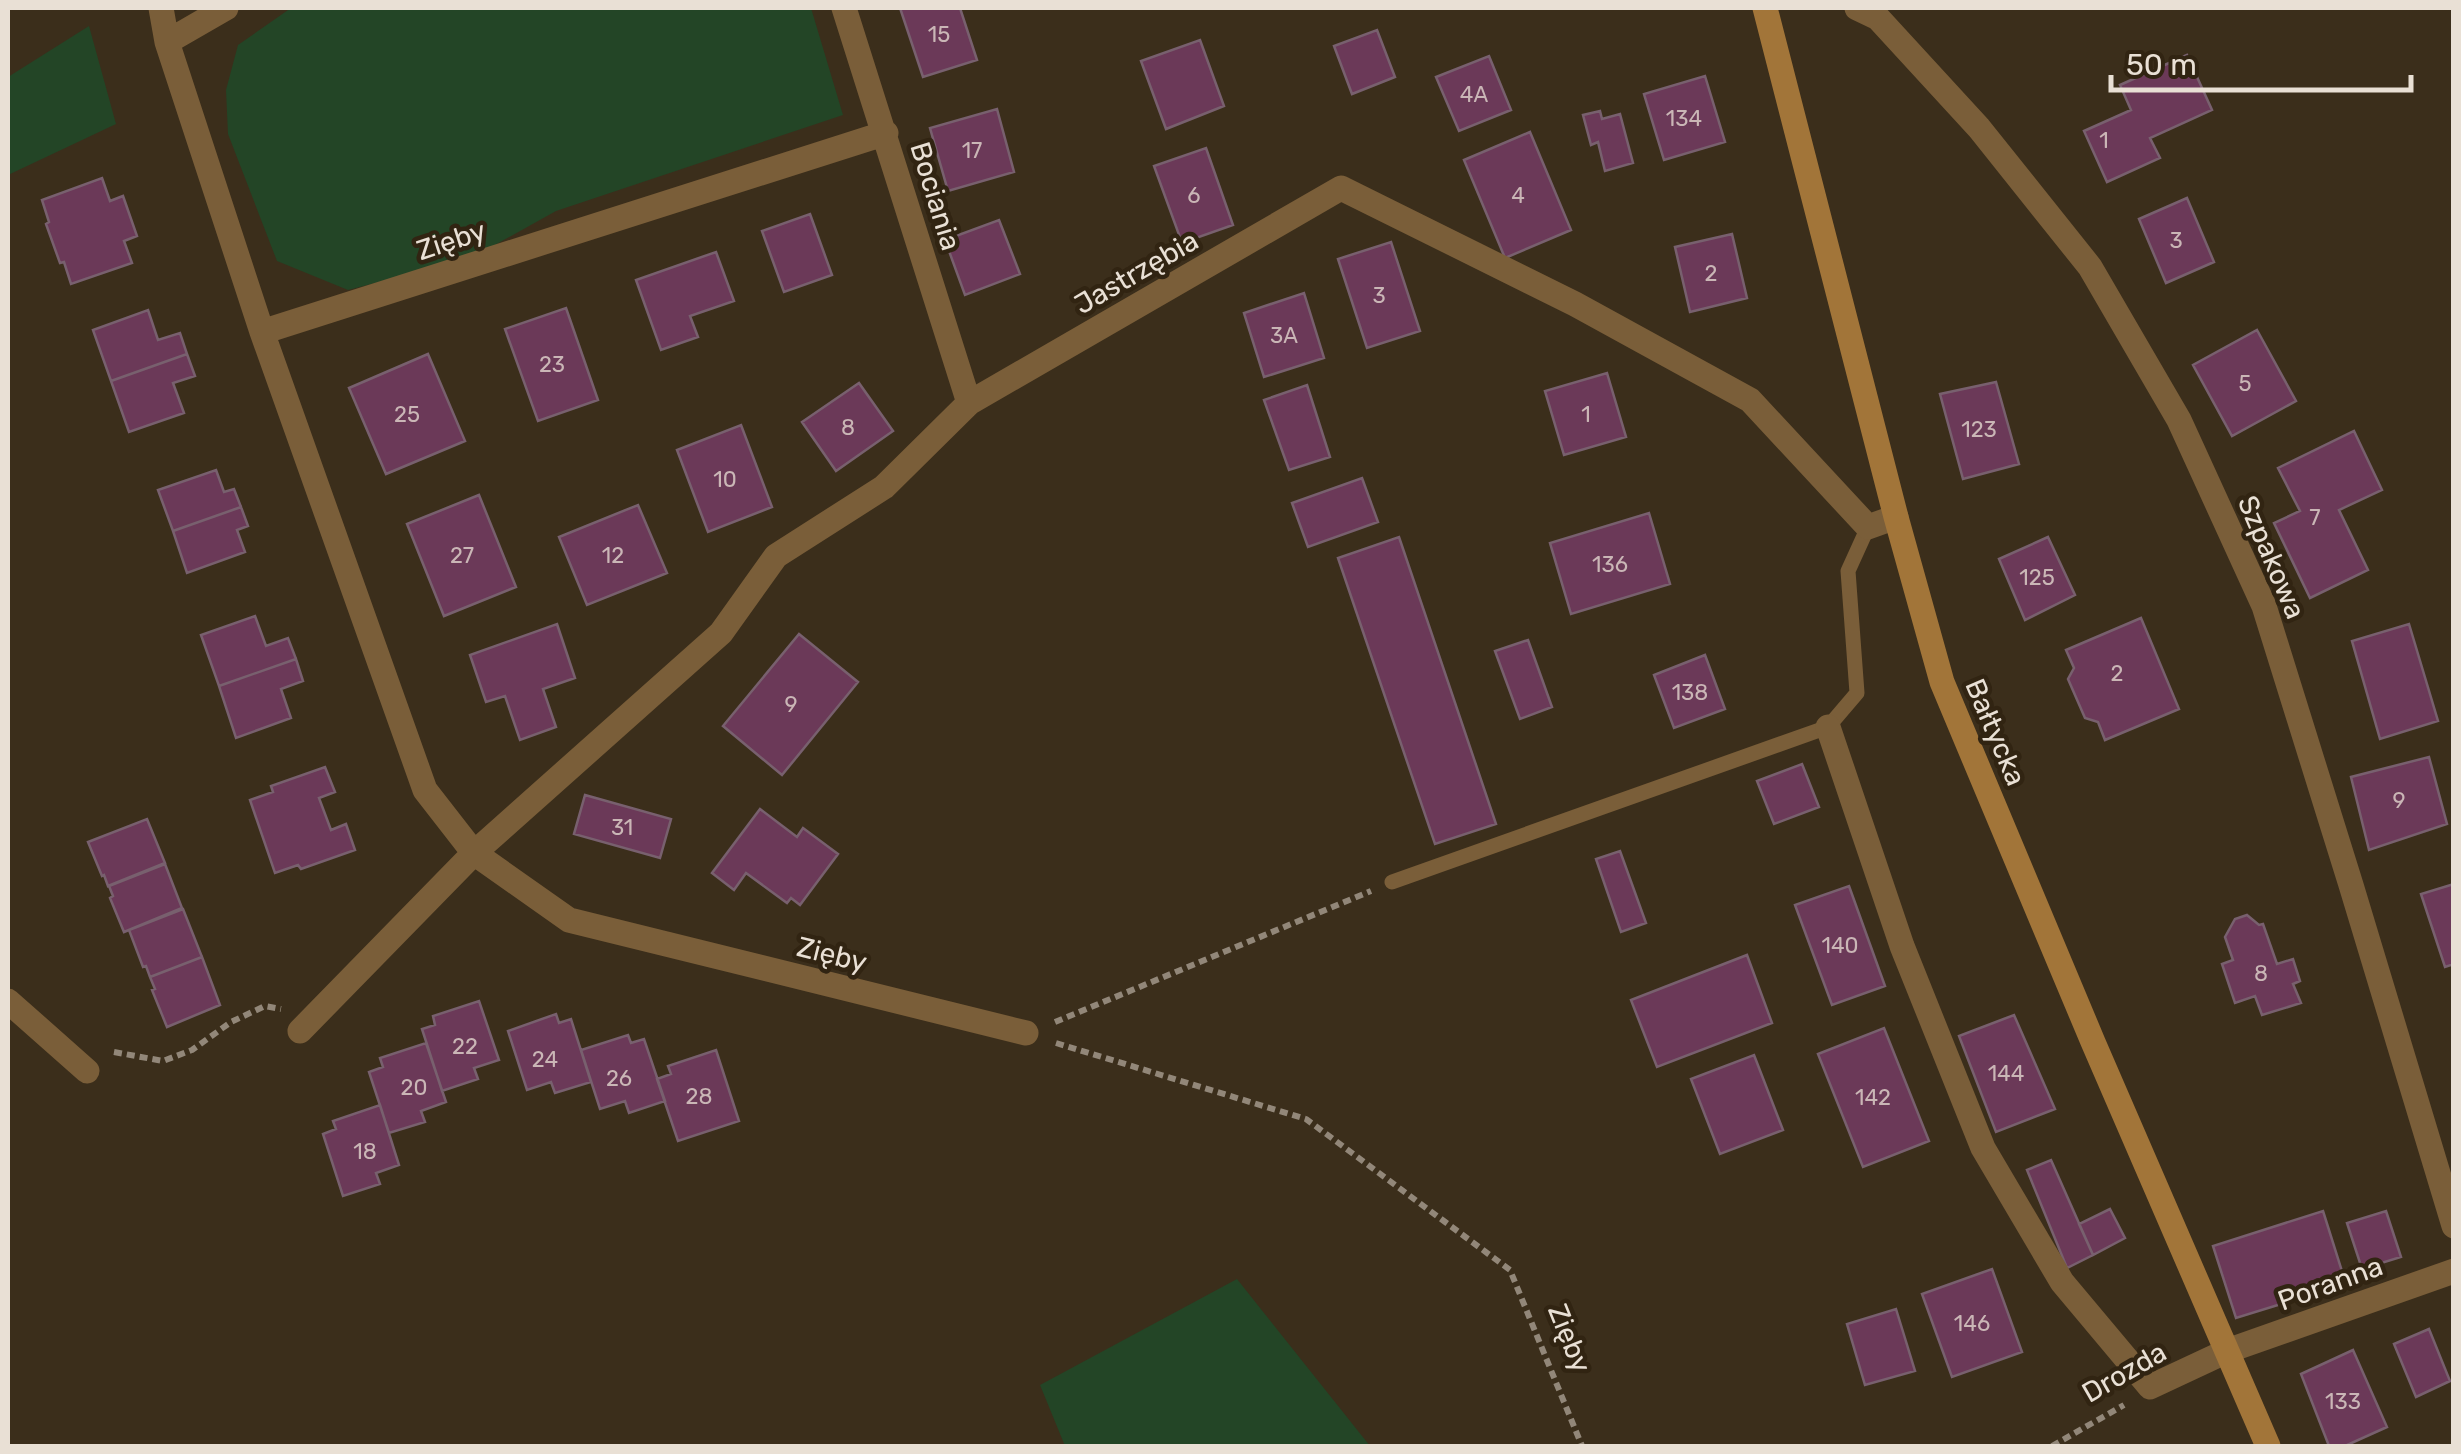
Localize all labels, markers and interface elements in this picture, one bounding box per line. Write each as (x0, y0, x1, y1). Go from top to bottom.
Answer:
house number: 15 (928, 21, 950, 48)
scale bar (2111, 30, 2411, 92)
text: 50 m (2126, 47, 2197, 83)
house number: 4A (1460, 81, 1488, 108)
house number: 134 (1666, 105, 1702, 132)
house number: 1 (2099, 127, 2109, 154)
house number: 17 (962, 137, 982, 164)
street label: Bociania (903, 138, 968, 254)
house number: 6 (1187, 182, 1201, 209)
house number: 4 (1511, 182, 1525, 209)
street label: Zięby (412, 214, 490, 267)
street label: Jastrzębia (1068, 224, 1204, 321)
house number: 3 (2169, 227, 2183, 254)
house number: 2 (1705, 260, 1717, 287)
house number: 3 (1372, 282, 1386, 309)
house number: 3A (1270, 322, 1298, 349)
house number: 23 (539, 351, 565, 378)
house number: 5 (2238, 370, 2252, 397)
house number: 25 (394, 401, 420, 428)
house number: 1 (1581, 401, 1591, 428)
house number: 8 (841, 414, 855, 441)
house number: 123 (1961, 416, 1997, 443)
house number: 10 (713, 466, 737, 493)
street label: Szpakowa (2231, 491, 2312, 624)
house number: 7 (2309, 504, 2321, 531)
house number: 27 (450, 542, 474, 569)
house number: 12 (602, 542, 624, 569)
house number: 136 (1592, 551, 1628, 578)
house number: 125 (2019, 564, 2055, 591)
house number: 2 (2111, 660, 2123, 687)
street label: Bałtycka (1958, 674, 2033, 791)
house number: 138 (1672, 679, 1708, 706)
house number: 9 (784, 691, 798, 718)
house number: 9 (2392, 787, 2406, 814)
house number: 31 (611, 814, 633, 841)
street label: Zięby (794, 930, 870, 979)
house number: 140 (1821, 932, 1859, 959)
house number: 8 (2254, 960, 2268, 987)
house number: 22 (452, 1033, 478, 1060)
house number: 24 (532, 1046, 558, 1073)
house number: 144 (1988, 1060, 2024, 1087)
house number: 26 (606, 1065, 632, 1092)
house number: 20 (401, 1074, 427, 1101)
house number: 28 (686, 1083, 712, 1110)
house number: 142 (1855, 1084, 1891, 1111)
house number: 18 (353, 1138, 377, 1165)
street label: Poranna (2273, 1249, 2387, 1318)
street label: Zięby (1541, 1299, 1598, 1377)
house number: 146 (1954, 1310, 1990, 1337)
street label: Drozda (2076, 1335, 2172, 1410)
house number: 133 (2325, 1388, 2361, 1415)

